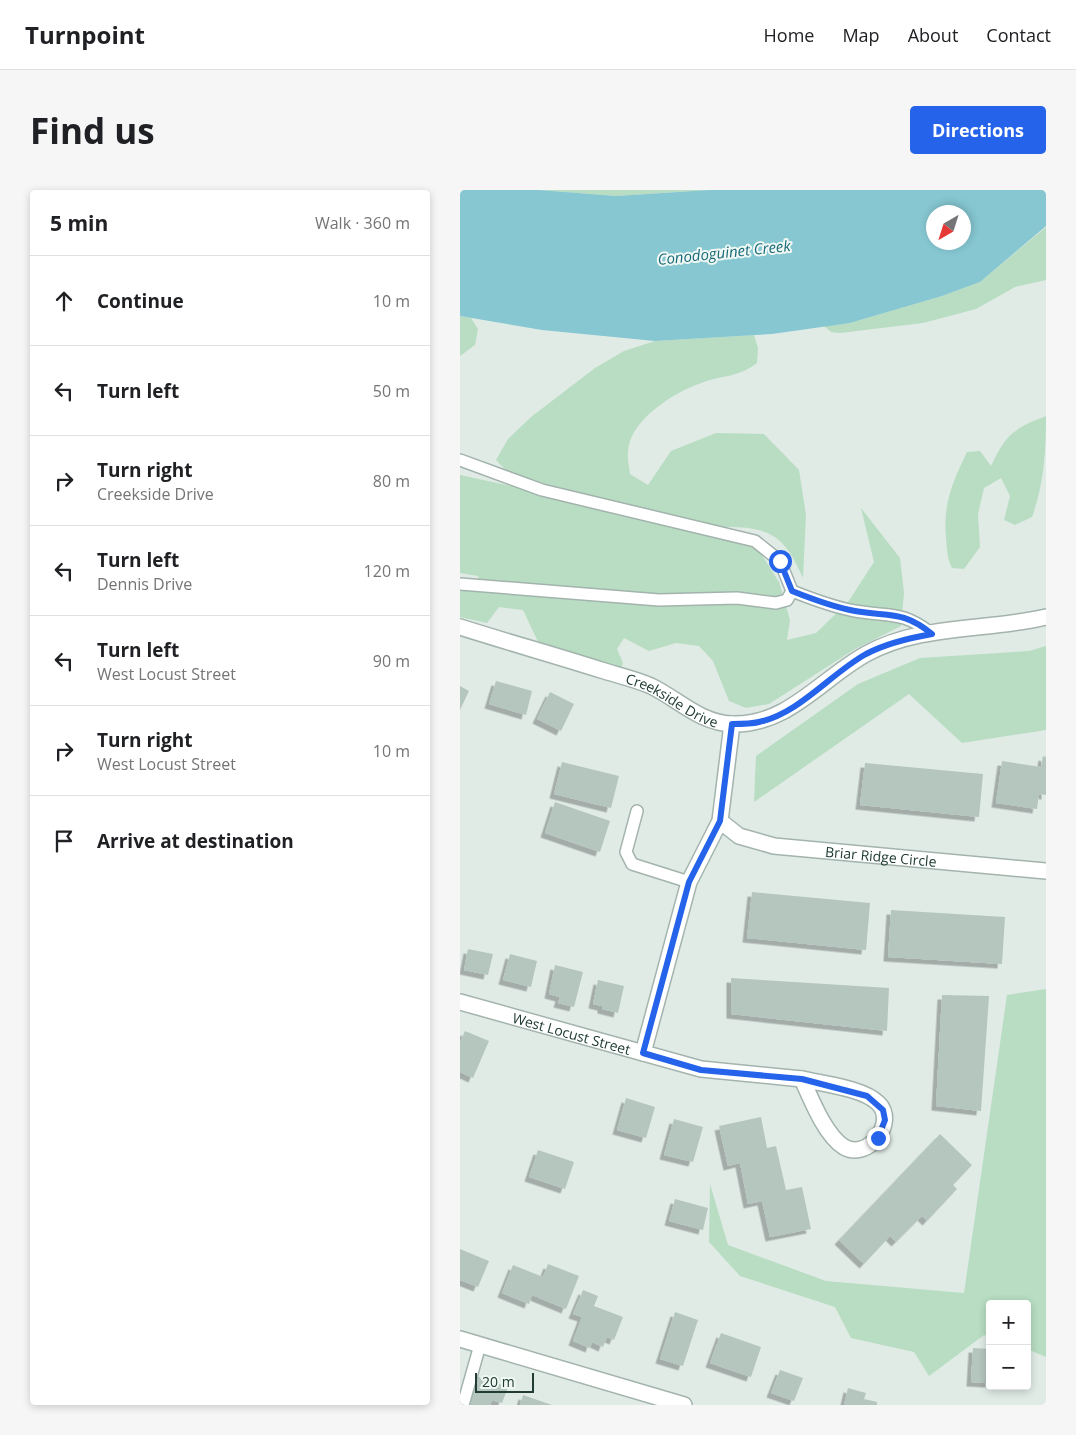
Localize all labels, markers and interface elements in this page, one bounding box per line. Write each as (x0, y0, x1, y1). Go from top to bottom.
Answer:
text: Turnpoint (25, 18, 145, 51)
text: Home (764, 23, 814, 47)
text: Map (842, 23, 880, 47)
text: About (908, 23, 958, 47)
text: Contact (986, 23, 1051, 47)
button: Directions (910, 106, 1046, 154)
text: Find us (30, 107, 155, 154)
north arrow (926, 205, 971, 250)
text: 5 min (50, 209, 108, 237)
text: Walk · 360 m (315, 212, 410, 234)
water label: Conodoguinet Creek (656, 235, 792, 269)
icon: ahead (50, 287, 78, 315)
text: Continue (97, 288, 184, 314)
text: 10 m (373, 290, 410, 312)
icon: left (50, 377, 78, 405)
text: Turn left (97, 378, 179, 404)
text: 50 m (373, 380, 410, 402)
text: Turn right (97, 457, 192, 483)
icon: right (50, 467, 78, 495)
text: 80 m (373, 470, 410, 492)
text: Creekside Drive (97, 483, 214, 505)
text: Turn left (97, 547, 179, 573)
route start (769, 550, 792, 573)
icon: left (50, 557, 78, 585)
text: 120 m (364, 560, 410, 582)
text: Dennis Drive (97, 573, 192, 595)
text: Turn left (97, 637, 179, 663)
icon: left (50, 647, 78, 675)
text: 90 m (373, 650, 410, 672)
text: West Locust Street (97, 663, 236, 685)
street label: Creekside Drive (624, 668, 721, 731)
text: Turn right (97, 727, 192, 753)
icon: right (50, 737, 78, 765)
text: 10 m (373, 740, 410, 762)
text: West Locust Street (97, 753, 236, 775)
icon: arrive (50, 827, 78, 855)
text: Arrive at destination (97, 828, 294, 854)
street label: Briar Ridge Circle (824, 841, 938, 870)
street label: West Locust Street (511, 1008, 633, 1059)
route end (867, 1127, 890, 1150)
map controls (986, 1300, 1031, 1390)
button: + (986, 1300, 1031, 1345)
button: − (986, 1345, 1031, 1390)
scale bar (475, 1370, 534, 1393)
text: 20 m (482, 1372, 515, 1391)

